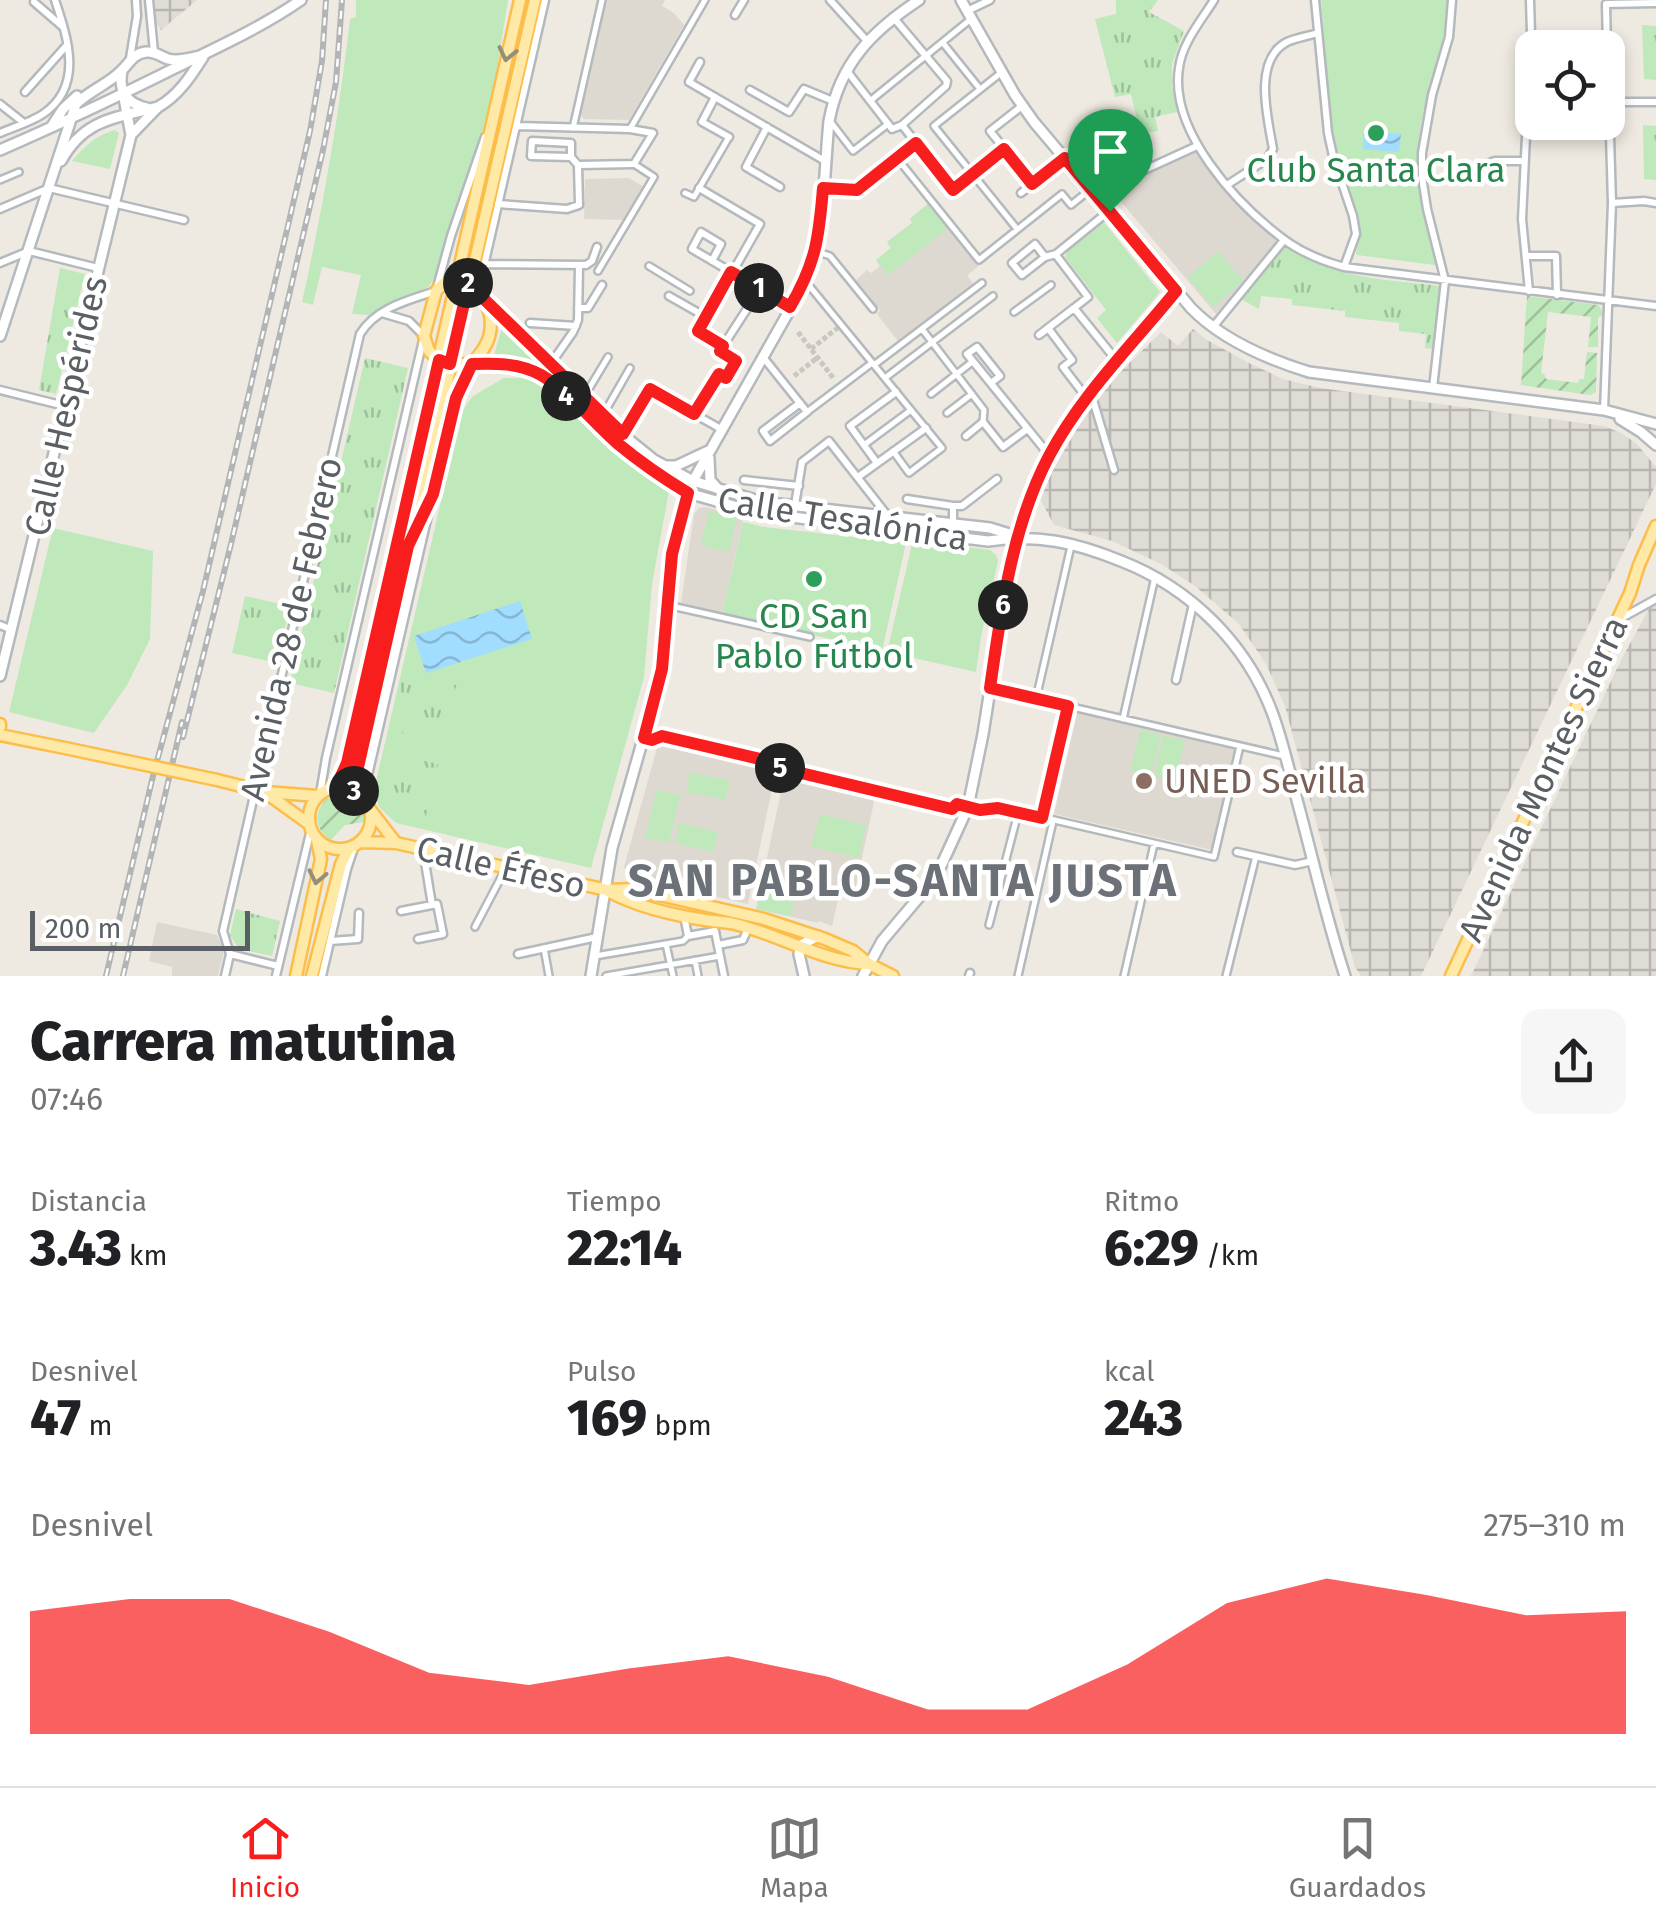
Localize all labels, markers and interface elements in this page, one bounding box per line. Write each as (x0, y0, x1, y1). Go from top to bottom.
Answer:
map controls (1515, 30, 1625, 140)
button: locate (1515, 30, 1625, 140)
one-way arrow (498, 45, 519, 62)
pin (1068, 109, 1153, 212)
marker: Club Santa Clara (1365, 122, 1387, 144)
icon: arrive (1083, 124, 1138, 179)
place label: Club Santa Clara (1247, 149, 1505, 191)
pin: 2 (443, 258, 493, 308)
pin: 1 (734, 263, 784, 313)
text: 2 (461, 266, 475, 299)
text: 1 (753, 271, 766, 304)
street label: Calle Hespérides (16, 272, 116, 540)
pin: 4 (541, 371, 591, 421)
text: 4 (558, 379, 574, 412)
street label: Avenida 28 de Febrero (231, 453, 351, 805)
street label: Calle Tesalónica (715, 478, 971, 560)
marker: CD San Pablo Fútbol (803, 568, 825, 590)
pin: 6 (978, 580, 1028, 630)
text: 6 (995, 588, 1011, 621)
place label: CD San Pablo Fútbol (715, 595, 913, 677)
street label: Avenida Montes Sierra (1449, 610, 1637, 948)
pin: 5 (755, 743, 805, 793)
text: 5 (772, 751, 788, 784)
place label: UNED Sevilla (1164, 760, 1366, 802)
pin: 3 (329, 766, 379, 816)
marker: UNED Sevilla (1133, 770, 1155, 792)
text: 3 (347, 774, 361, 807)
street label: Calle Éfeso (413, 827, 589, 907)
district label: SAN PABLO-SANTA JUSTA (628, 854, 1178, 908)
one-way arrow (308, 868, 329, 885)
scale bar (30, 906, 250, 950)
text: 200 m (45, 912, 122, 945)
text: Carrera matutina (30, 1009, 457, 1075)
button: share (1521, 1009, 1626, 1114)
text: 07:46 (30, 1080, 103, 1118)
text: Distancia (30, 1185, 147, 1218)
text: Tiempo (567, 1185, 662, 1218)
text: Ritmo (1104, 1185, 1179, 1218)
text: 3.43 (30, 1218, 122, 1278)
text: 22:14 (567, 1218, 682, 1278)
text: 6:29 (1104, 1218, 1199, 1278)
text: km (122, 1239, 167, 1272)
text: /km (1199, 1239, 1259, 1272)
text: Desnivel (30, 1355, 138, 1388)
text: Pulso (567, 1355, 636, 1388)
text: kcal (1104, 1355, 1154, 1388)
text: 47 (30, 1388, 81, 1448)
text: 169 (567, 1388, 647, 1448)
text: 243 (1104, 1388, 1183, 1448)
text: m (81, 1409, 112, 1442)
text: bpm (647, 1409, 712, 1442)
text: Desnivel (30, 1506, 153, 1544)
text: 275–310 m (1483, 1506, 1626, 1544)
tab: Inicio (230, 1811, 300, 1904)
tab: Mapa (760, 1811, 829, 1904)
tab: Guardados (1289, 1811, 1426, 1904)

